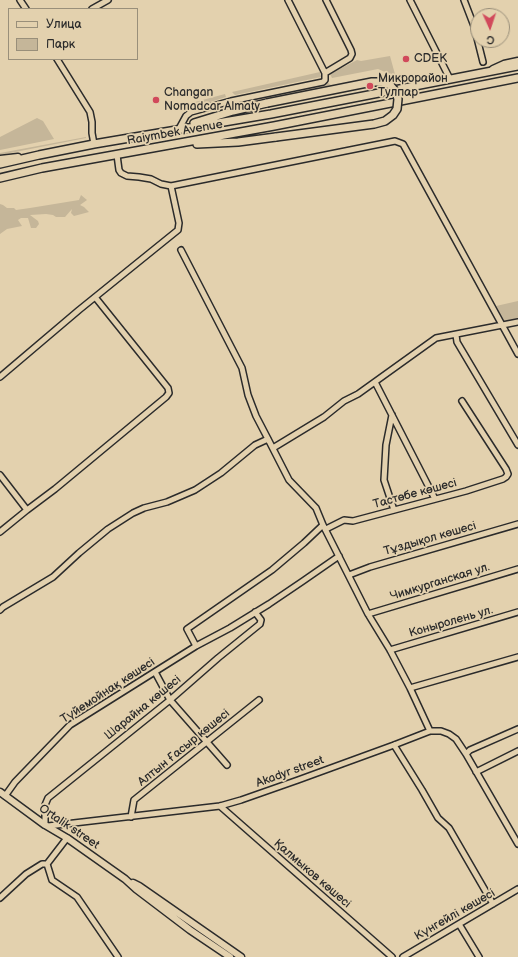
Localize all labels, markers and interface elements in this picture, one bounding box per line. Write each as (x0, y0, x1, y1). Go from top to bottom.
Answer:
legend (8, 8, 138, 60)
north arrow (470, 8, 510, 48)
text: Улица (46, 17, 82, 32)
text: С (486, 33, 495, 46)
text: Парк (46, 37, 75, 52)
place label: CDEK (414, 52, 447, 66)
marker: CDEK (401, 54, 411, 64)
place label: Микрорайон Тулпар (378, 72, 448, 100)
marker: Микрорайон Тулпар (365, 81, 375, 91)
place label: Changan Nomadcar Almaty (164, 86, 260, 114)
marker: Changan Nomadcar Almaty (151, 95, 161, 105)
street label: Raiymbek Avenue (126, 118, 224, 148)
street label: Тастөбе көшесі (372, 476, 458, 512)
street label: Тұздықол көшесі (382, 519, 478, 559)
street label: Чимкурганская ул. (389, 560, 491, 604)
street label: Коныролень ул. (407, 603, 495, 641)
street label: Түйемойнақ көшесі (58, 655, 158, 727)
street label: Шарайна көшесі (102, 673, 184, 743)
street label: Алтын Ғасыр көшесі (135, 706, 233, 790)
street label: Akadyr street (254, 753, 326, 791)
street label: Ortalik street (36, 801, 102, 853)
street label: Қалмыков көшесі (270, 837, 354, 911)
street label: Күнгейлі көшесі (412, 886, 498, 944)

